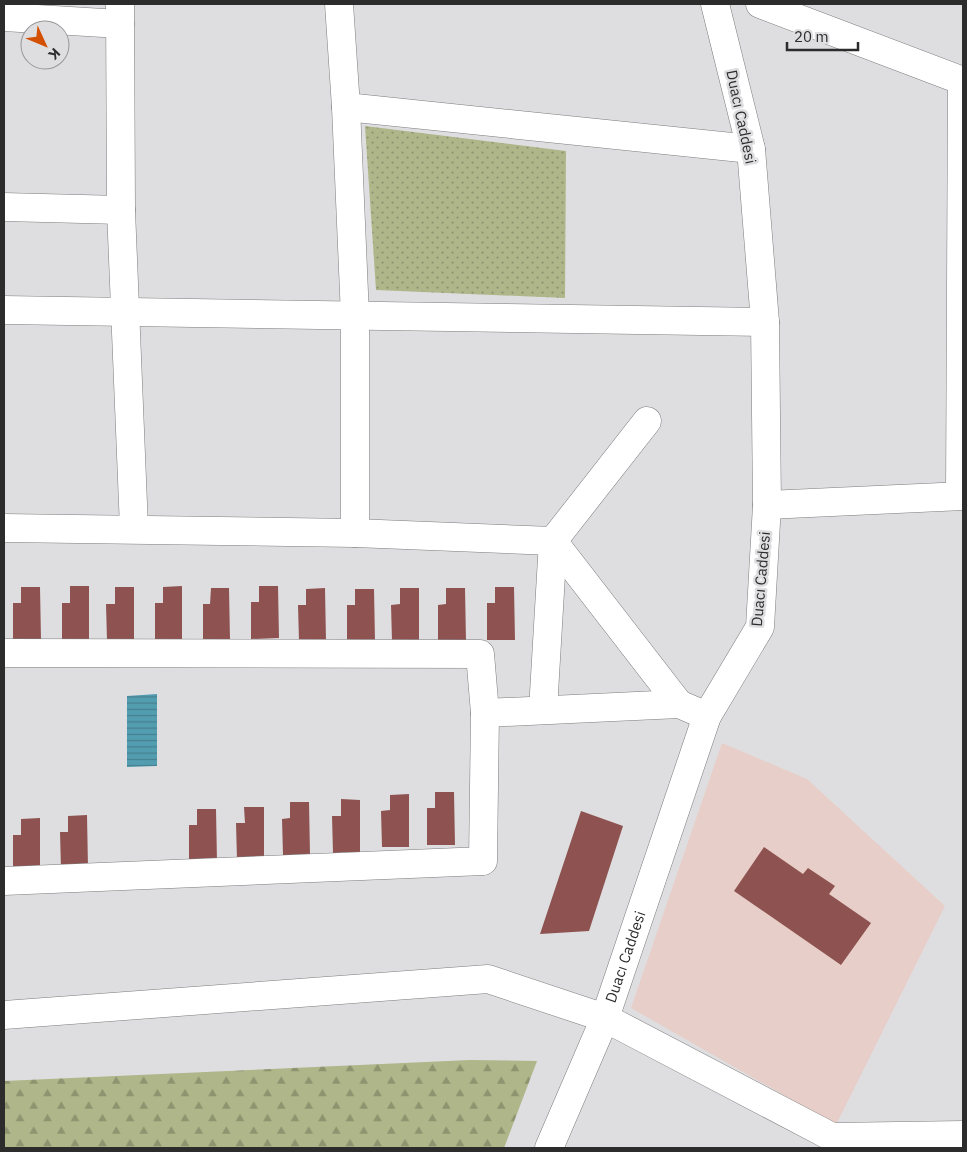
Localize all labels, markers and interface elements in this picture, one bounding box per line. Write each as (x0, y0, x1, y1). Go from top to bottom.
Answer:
north arrow (20, 20, 70, 70)
scale bar (787, 20, 858, 52)
text: 20 m (794, 27, 829, 46)
text: K (44, 44, 64, 64)
street label: Duacı Caddesi (722, 68, 761, 166)
street label: Duacı Caddesi (747, 531, 774, 627)
street label: Duacı Caddesi (601, 908, 649, 1005)

